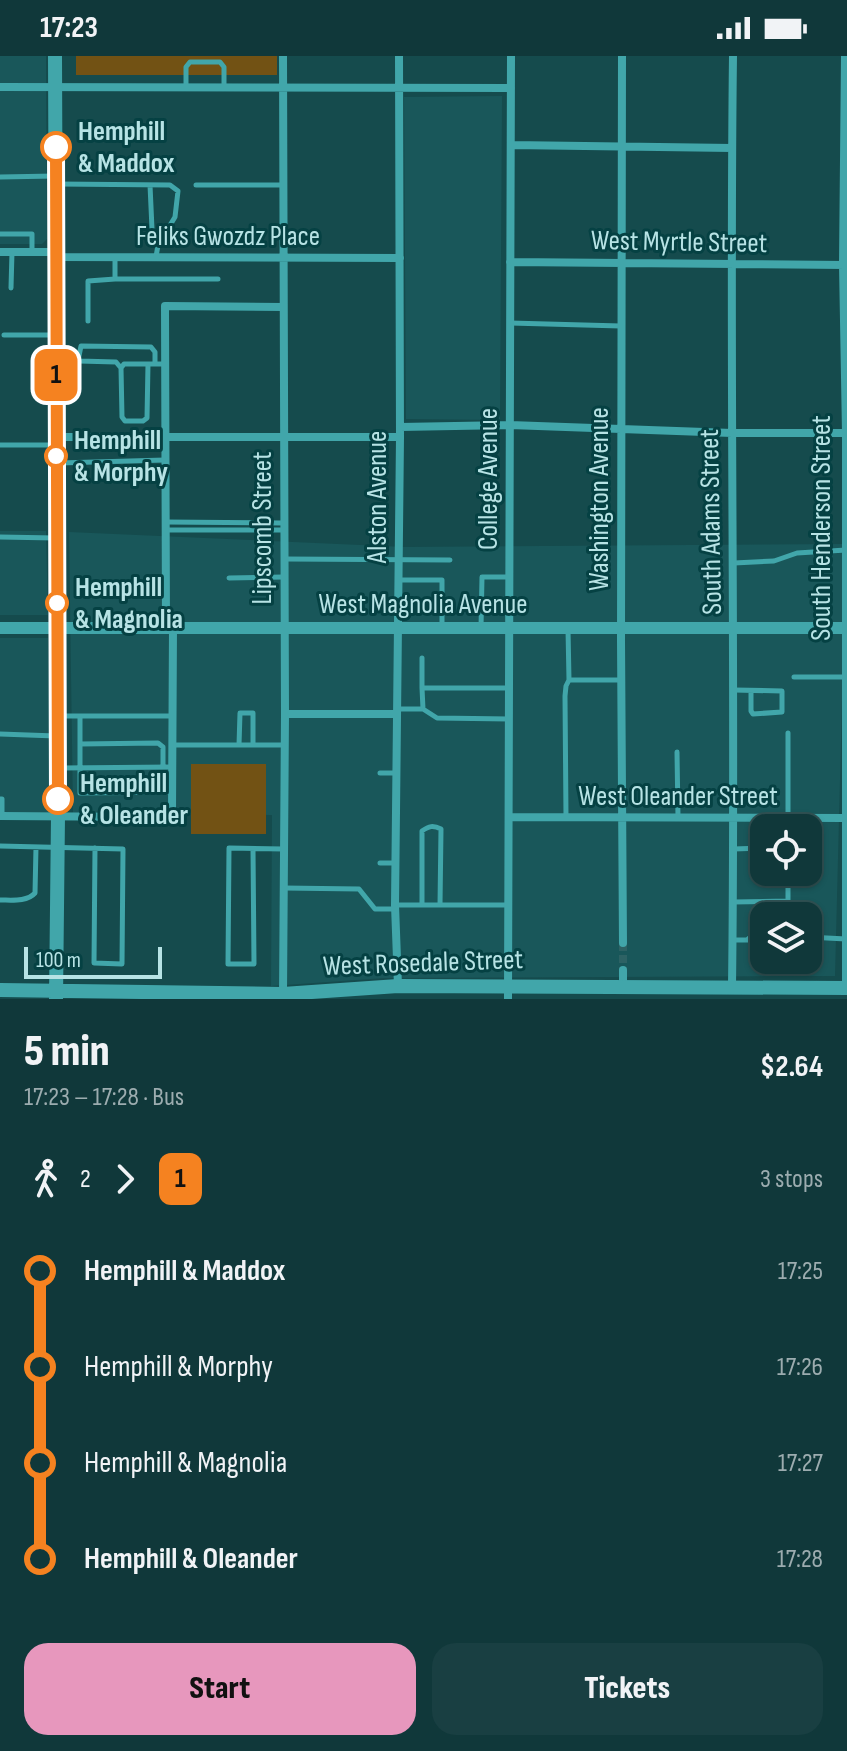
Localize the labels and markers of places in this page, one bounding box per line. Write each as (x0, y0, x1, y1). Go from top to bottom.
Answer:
place label: Hemphill & Maddox (78, 115, 175, 180)
marker: Hemphill & Maddox (41, 132, 71, 162)
place label: Hemphill & Morphy (74, 424, 168, 489)
marker: Hemphill & Morphy (45, 445, 67, 467)
place label: Hemphill & Magnolia (75, 571, 183, 636)
marker: Hemphill & Magnolia (46, 592, 68, 614)
place label: Hemphill & Oleander (80, 767, 189, 832)
marker: Hemphill & Oleander (43, 784, 73, 814)

